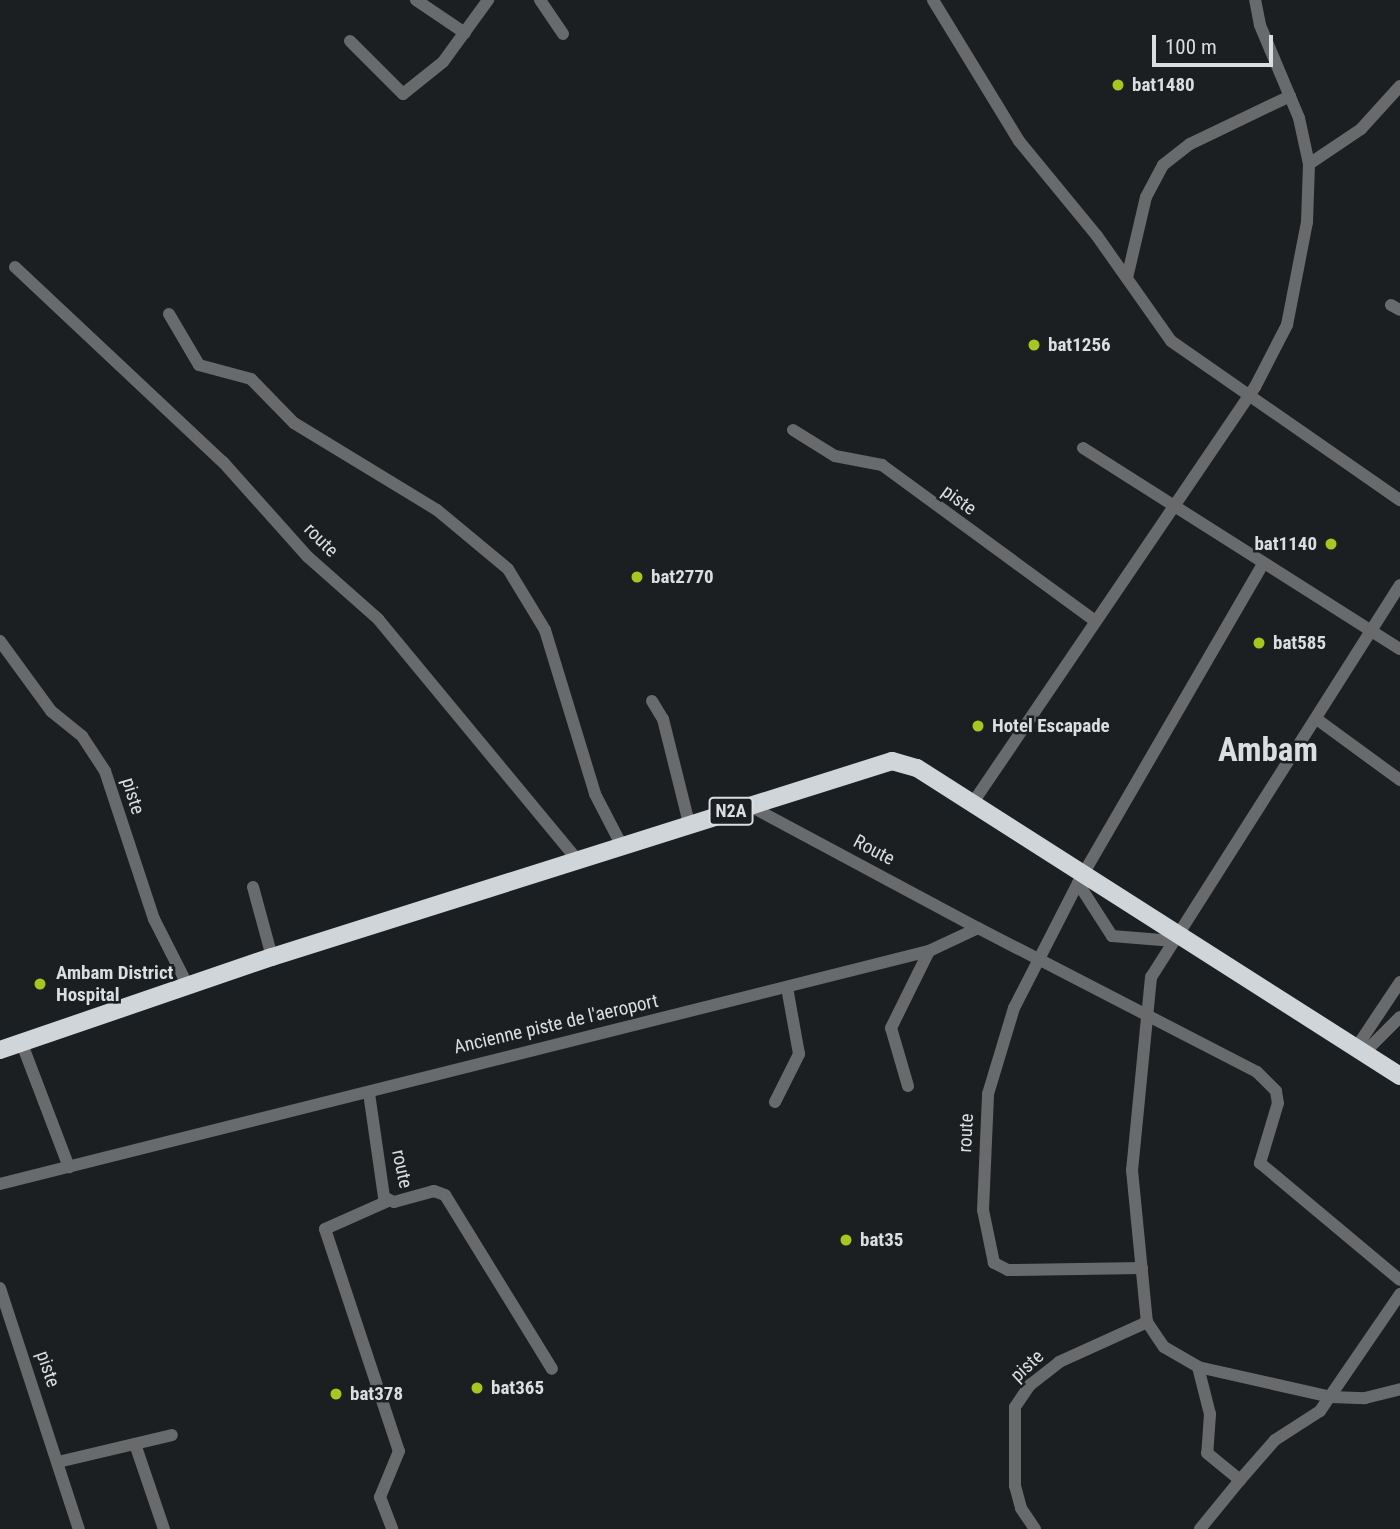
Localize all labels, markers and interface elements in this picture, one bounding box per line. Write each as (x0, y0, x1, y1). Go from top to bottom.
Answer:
scale bar (1155, 21, 1276, 65)
text: 100 m (1165, 35, 1217, 59)
place label: bat1480 (1132, 74, 1195, 96)
marker: bat1480 (1110, 77, 1126, 93)
place label: bat1256 (1048, 334, 1111, 356)
marker: bat1256 (1026, 337, 1042, 353)
street label: piste (937, 480, 981, 520)
street label: route (299, 518, 343, 562)
place label: bat1140 (1254, 533, 1317, 555)
marker: bat1140 (1323, 536, 1339, 552)
place label: bat2770 (651, 566, 714, 588)
marker: bat2770 (629, 569, 645, 585)
place label: bat585 (1273, 632, 1326, 654)
marker: bat585 (1251, 635, 1267, 651)
place label: Hotel Escapade (992, 715, 1110, 737)
marker: Hotel Escapade (970, 718, 986, 734)
district label: Ambam (1218, 730, 1318, 770)
street label: piste (117, 775, 149, 817)
road number: N2A (708, 796, 754, 826)
street label: Route (850, 830, 898, 870)
place label: Ambam District Hospital (56, 962, 173, 1006)
marker: Ambam District Hospital (30, 974, 50, 994)
street label: Ancienne piste de l'aeroport (452, 989, 660, 1059)
street label: route (954, 1113, 978, 1153)
street label: route (387, 1148, 417, 1190)
place label: bat35 (860, 1229, 903, 1251)
marker: bat35 (838, 1232, 854, 1248)
street label: piste (1006, 1345, 1048, 1387)
street label: piste (31, 1348, 65, 1390)
place label: bat365 (491, 1377, 544, 1399)
marker: bat365 (469, 1380, 485, 1396)
place label: bat378 (350, 1383, 403, 1405)
marker: bat378 (328, 1386, 344, 1402)

